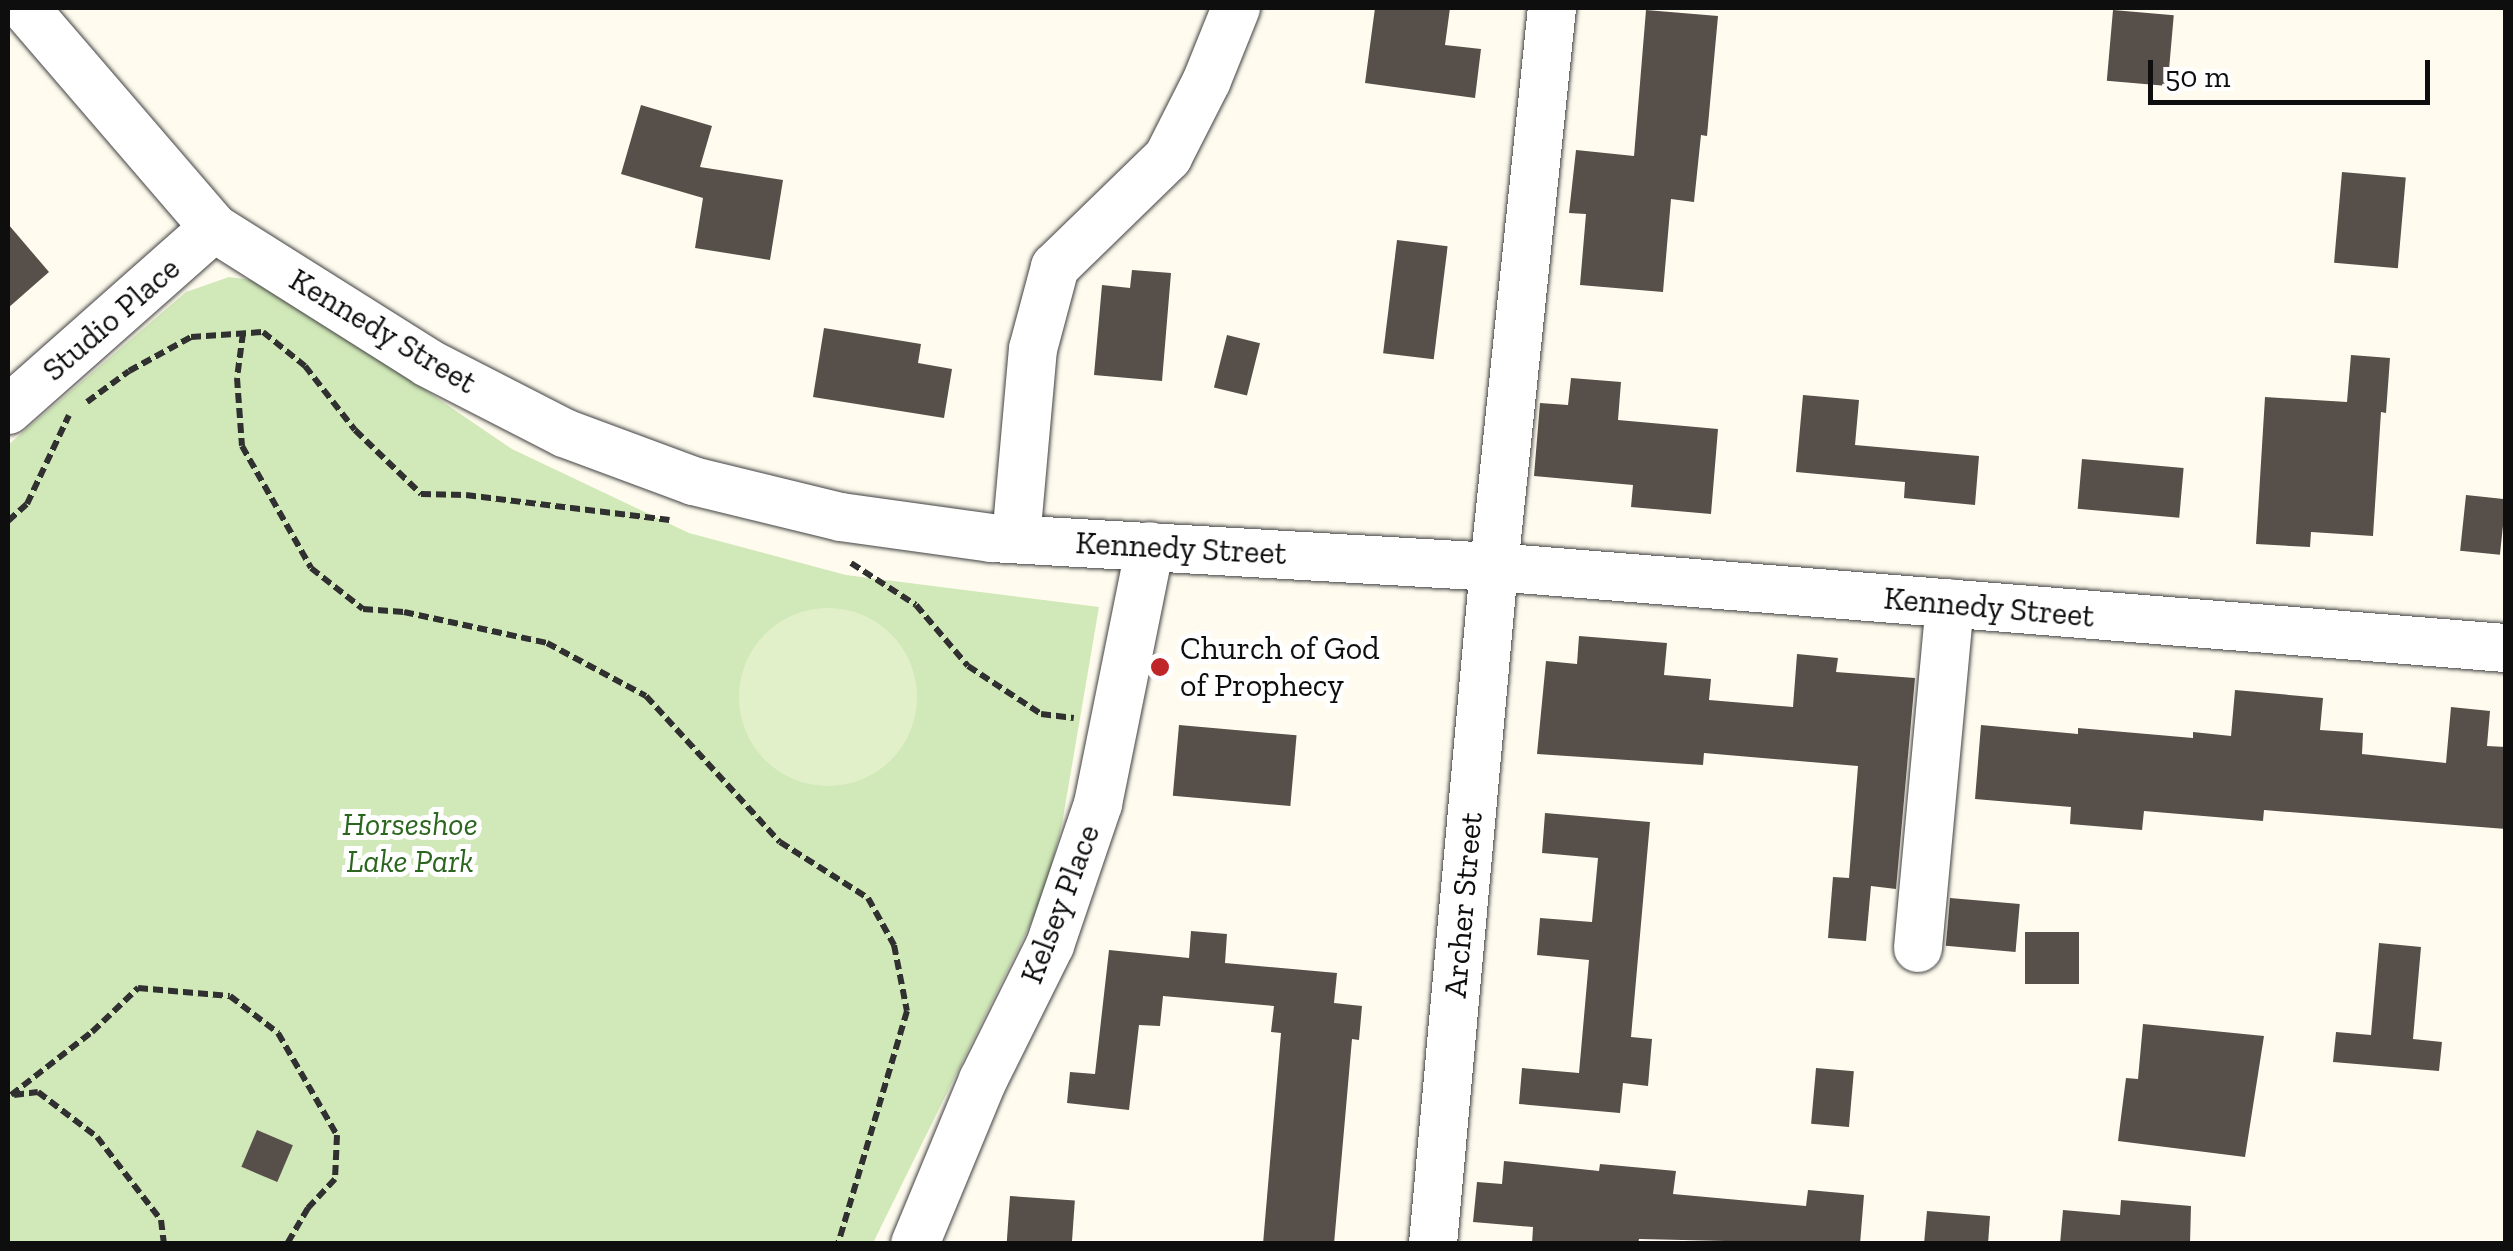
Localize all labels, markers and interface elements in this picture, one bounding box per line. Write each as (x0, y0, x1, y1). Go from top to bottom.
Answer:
scale bar (2153, 40, 2436, 102)
text: 50 m (2165, 59, 2230, 95)
street label: Studio Place (35, 249, 187, 389)
street label: Kennedy Street (282, 260, 484, 402)
street label: Kennedy Street (1074, 523, 1288, 573)
street label: Kennedy Street (1882, 579, 2096, 635)
place label: Church of God of Prophecy (1180, 630, 1380, 705)
marker: Church of God of Prophecy (1149, 656, 1171, 678)
park label: Horseshoe Lake Park (342, 806, 478, 881)
street label: Archer Street (1436, 810, 1490, 1000)
street label: Kelsey Place (1012, 819, 1108, 989)

